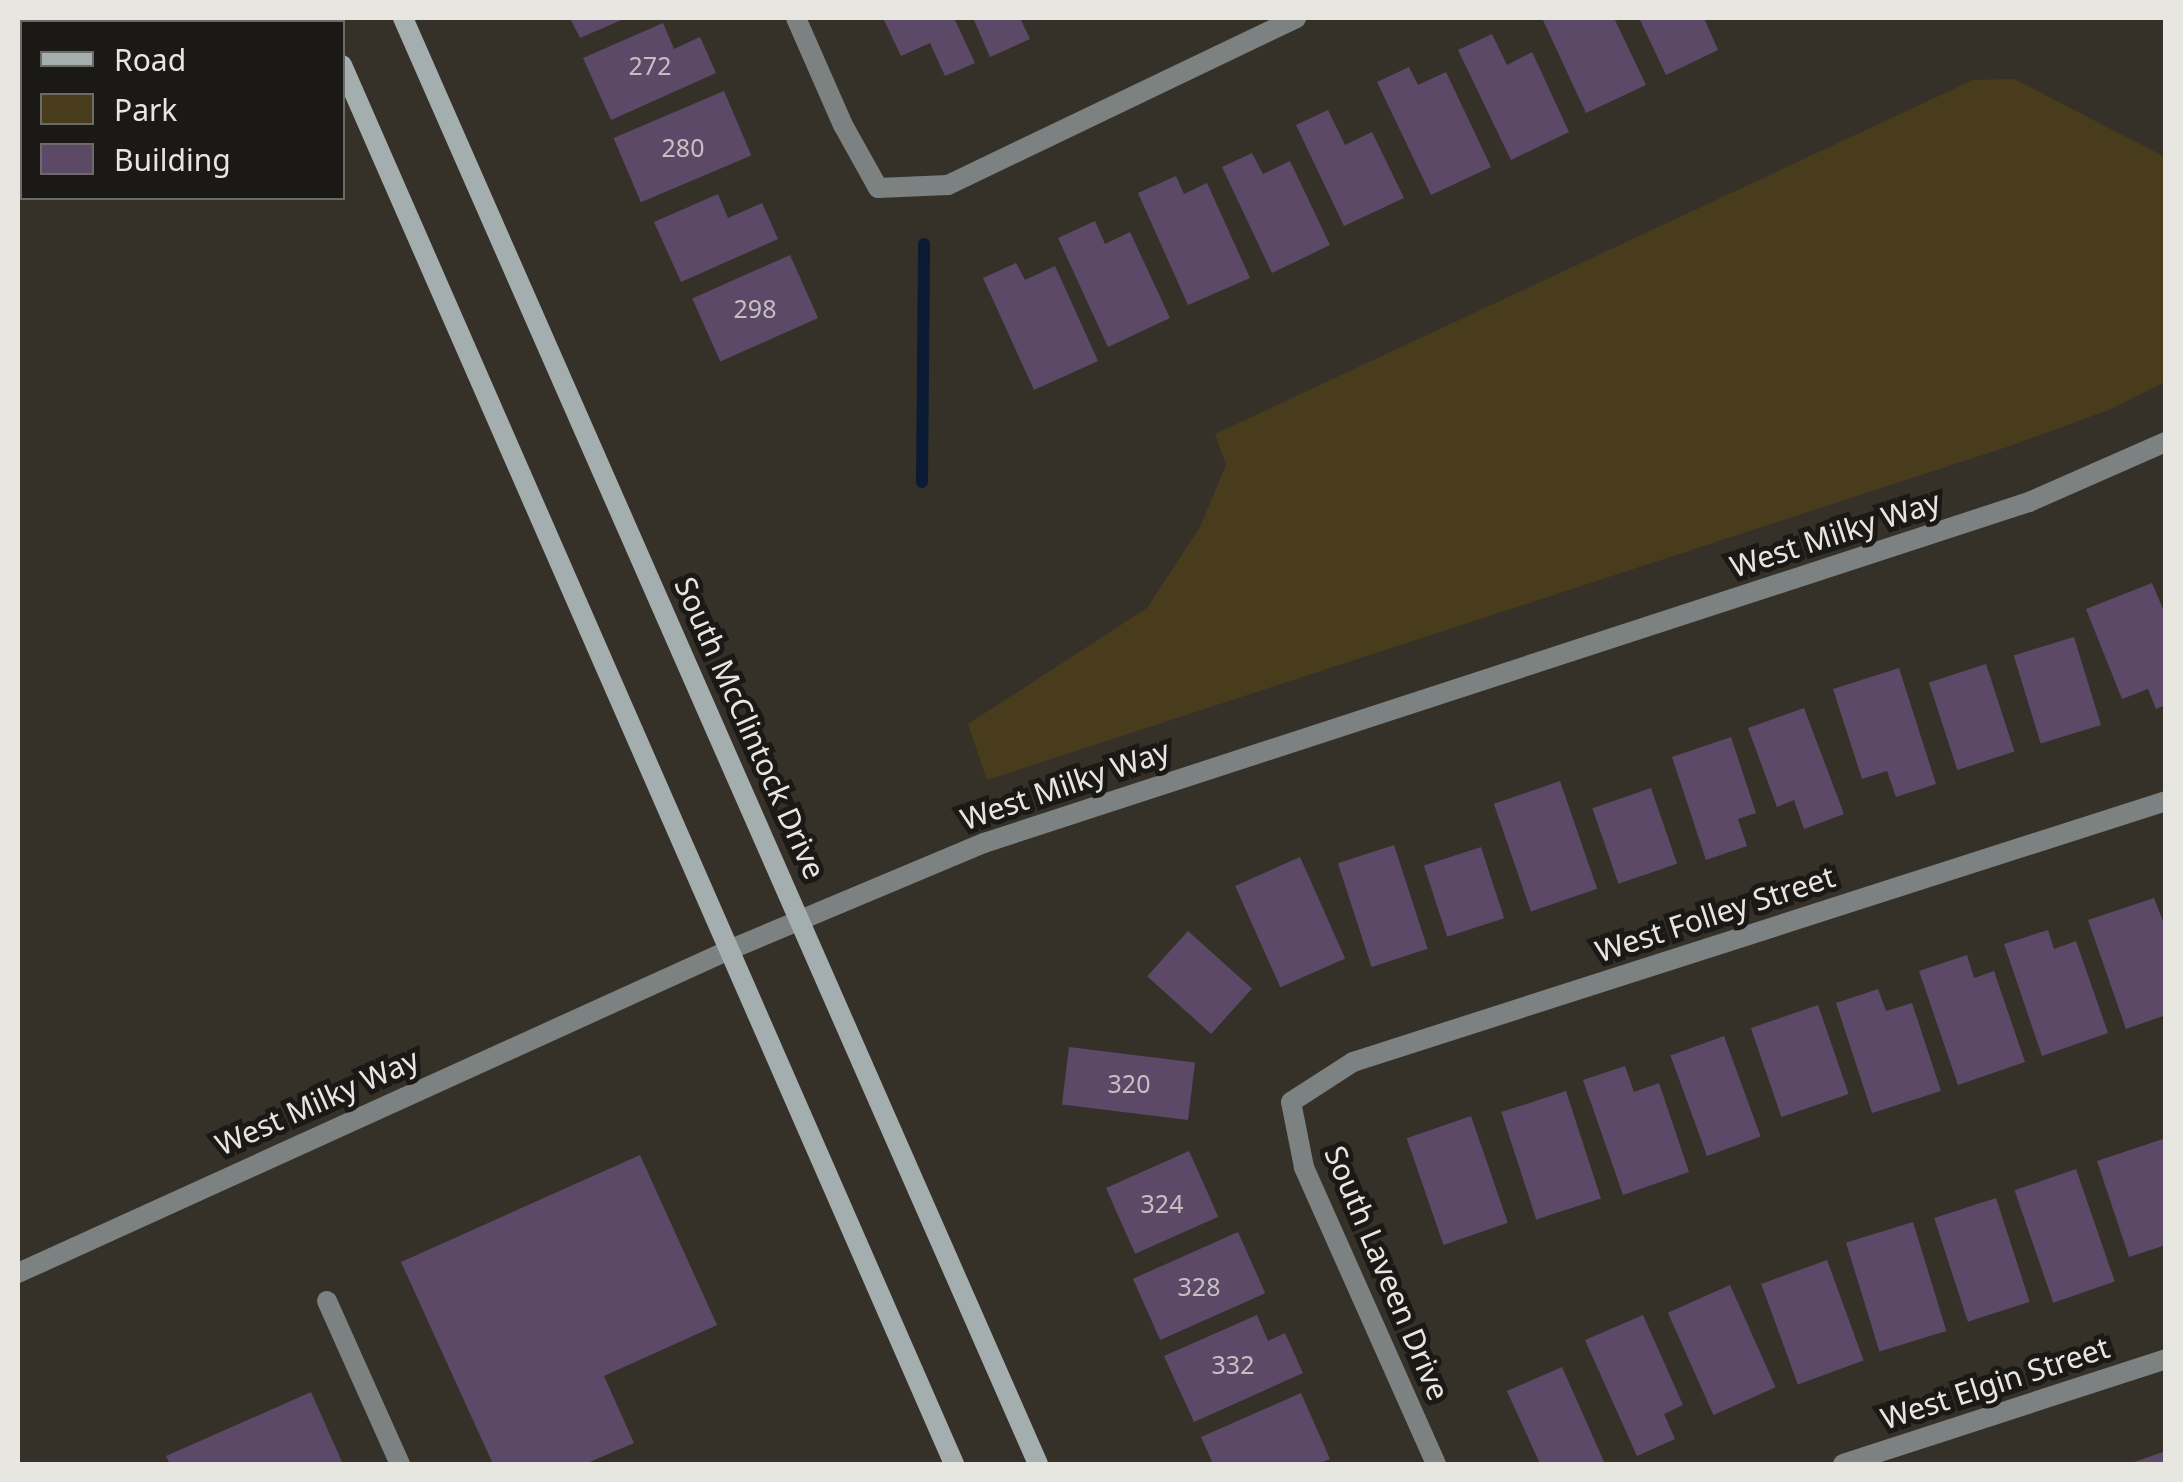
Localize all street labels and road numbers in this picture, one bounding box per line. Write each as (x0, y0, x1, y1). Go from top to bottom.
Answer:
street label: West Milky Way (1726, 483, 1944, 585)
street label: South McClintock Drive (667, 572, 833, 884)
street label: West Milky Way (956, 732, 1174, 838)
street label: West Folley Street (1591, 858, 1839, 970)
street label: West Milky Way (210, 1041, 424, 1163)
street label: South Laveen Drive (1317, 1141, 1457, 1405)
street label: West Elgin Street (1876, 1329, 2114, 1437)

